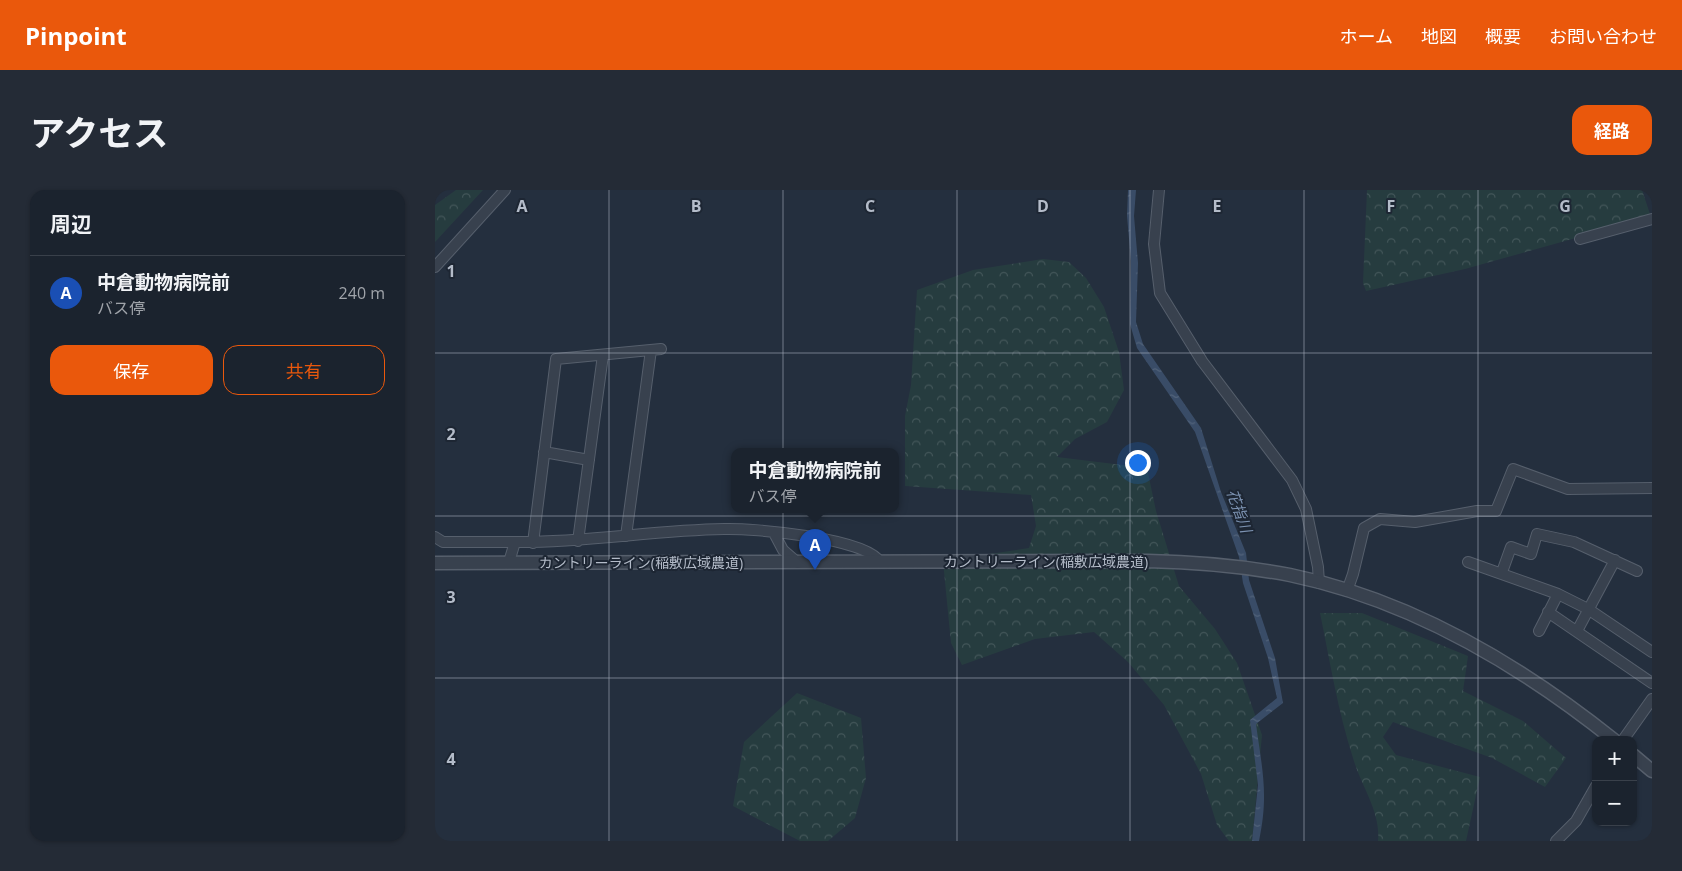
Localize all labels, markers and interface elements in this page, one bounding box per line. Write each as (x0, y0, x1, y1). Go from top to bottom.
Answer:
text: Pinpoint (25, 19, 127, 52)
text: ホーム (1340, 24, 1393, 48)
text: 地図 (1421, 24, 1457, 48)
text: 概要 (1485, 24, 1521, 48)
text: お問い合わせ (1549, 24, 1657, 48)
button: 経路 (1572, 105, 1652, 155)
text: アクセス (30, 109, 168, 156)
text: A (516, 195, 528, 217)
text: B (691, 195, 701, 217)
text: C (865, 195, 875, 217)
text: D (1037, 195, 1049, 217)
text: E (1213, 195, 1222, 217)
text: F (1387, 195, 1395, 217)
text: G (1559, 195, 1571, 217)
text: 周辺 (50, 210, 92, 238)
text: 1 (446, 260, 456, 282)
text: 中倉動物病院前 (97, 269, 230, 295)
text: A (60, 282, 72, 304)
text: 240 m (339, 282, 385, 304)
text: バス停 (97, 297, 145, 319)
button: 保存 (50, 345, 213, 395)
button: 共有 (223, 345, 385, 395)
text: 2 (446, 423, 456, 445)
popup (731, 448, 899, 513)
your location (1125, 450, 1151, 476)
text: 中倉動物病院前 (748, 457, 882, 483)
text: バス停 (748, 485, 797, 507)
water label: 花指川 (1223, 486, 1258, 537)
pin: A (799, 529, 831, 570)
street label: カントリーライン(稲敷広域農道) (944, 552, 1148, 571)
street label: カントリーライン(稲敷広域農道) (539, 553, 743, 572)
text: 3 (446, 586, 456, 608)
map controls (1592, 736, 1637, 826)
button: + (1592, 736, 1637, 781)
text: 4 (446, 748, 456, 770)
button: − (1592, 781, 1637, 826)

